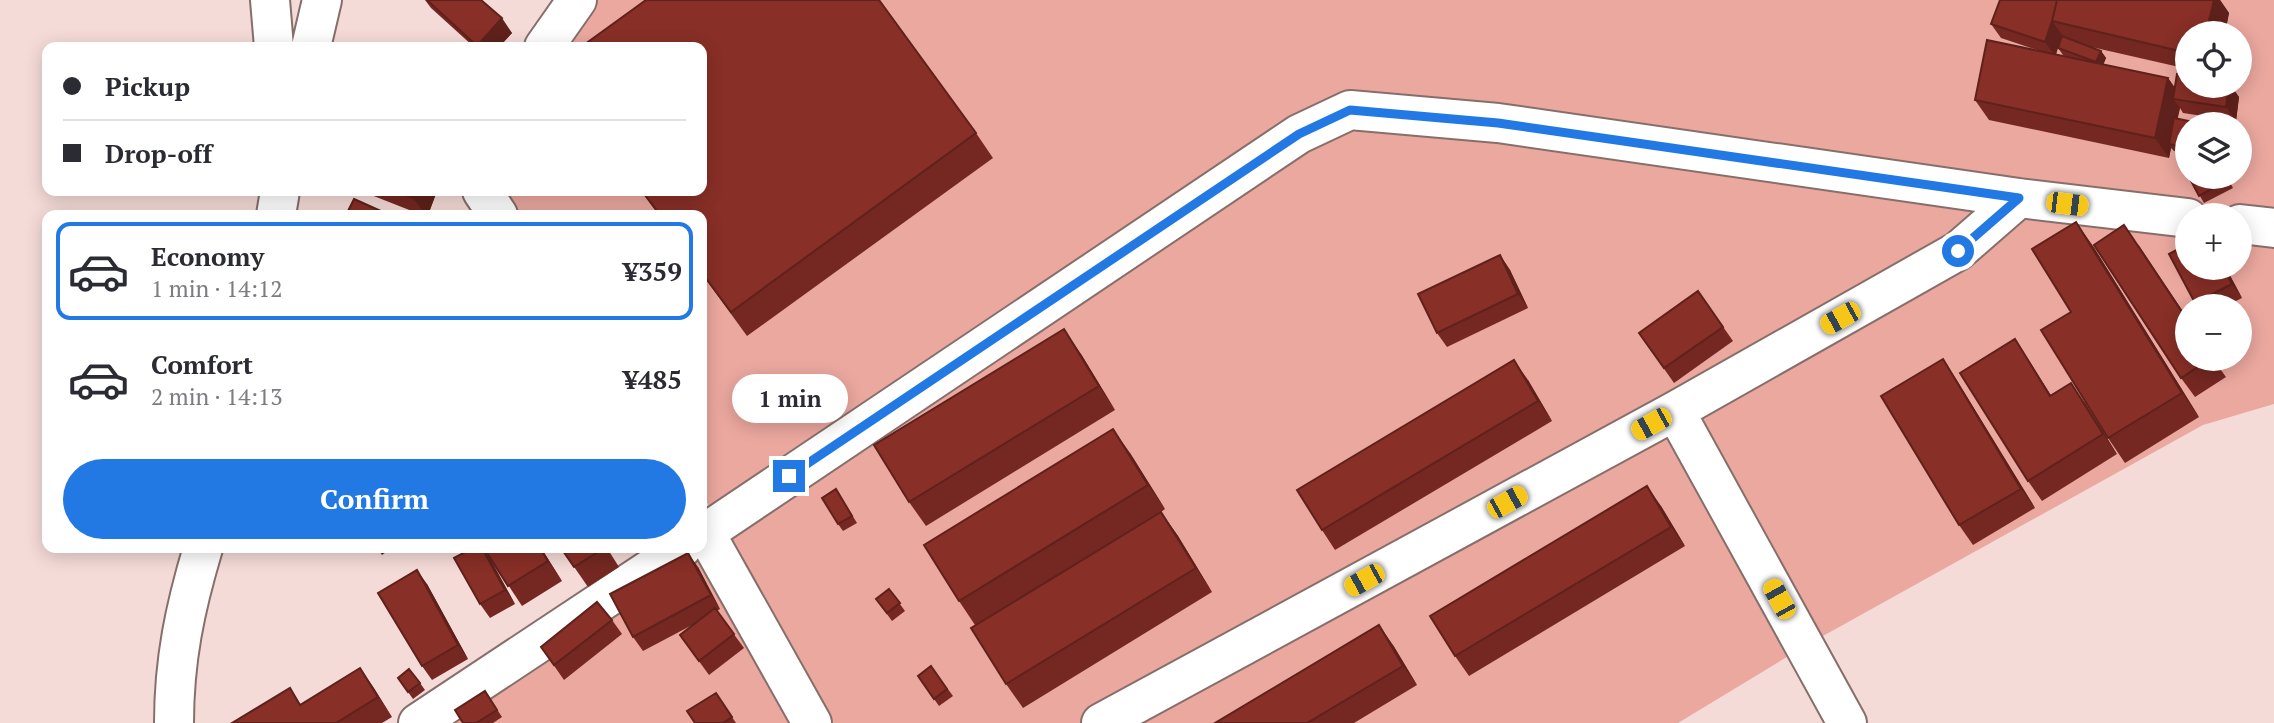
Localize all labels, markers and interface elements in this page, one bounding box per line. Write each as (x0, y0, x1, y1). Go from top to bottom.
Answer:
map controls (2175, 21, 2252, 371)
button: locate (2175, 21, 2252, 98)
text: Pickup (105, 69, 190, 103)
button: layers (2175, 112, 2252, 189)
text: Drop-off (105, 136, 212, 170)
car (2045, 191, 2090, 217)
button: + (2175, 203, 2252, 280)
route start (1942, 235, 1974, 267)
text: Economy (151, 239, 264, 273)
icon: car (67, 240, 130, 303)
text: ¥359 (623, 254, 682, 288)
text: 1 min · 14:12 (151, 273, 283, 304)
button: − (2175, 294, 2252, 371)
car (1817, 299, 1864, 337)
text: Comfort (151, 347, 253, 381)
icon: car (67, 348, 130, 411)
text: ¥485 (623, 362, 682, 396)
callout: 1 min (731, 374, 847, 424)
text: 2 min · 14:13 (151, 381, 283, 412)
text: 1 min (759, 383, 821, 414)
car (1628, 405, 1675, 443)
button: Confirm (63, 459, 686, 539)
route end (773, 460, 805, 492)
car (1484, 483, 1531, 521)
car (1341, 561, 1388, 599)
car (1760, 576, 1799, 622)

